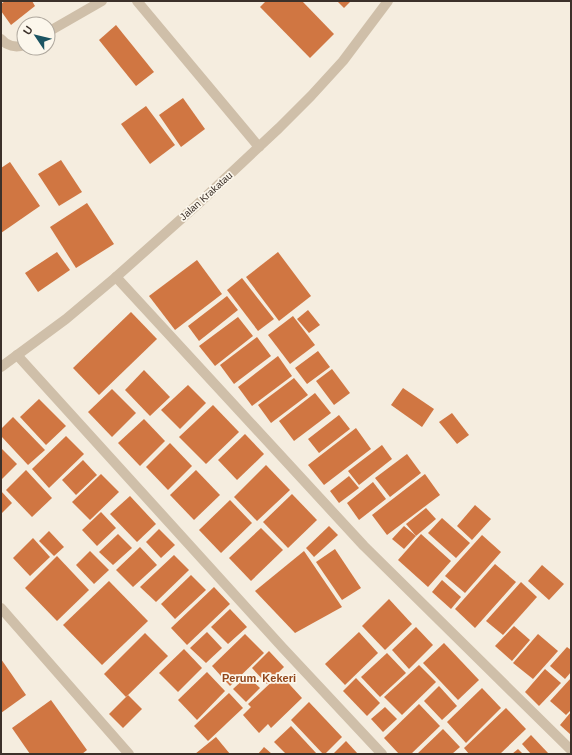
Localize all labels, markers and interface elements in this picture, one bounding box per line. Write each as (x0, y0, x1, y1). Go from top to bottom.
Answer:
north arrow (16, 16, 56, 56)
text: U (21, 24, 35, 37)
street label: Jalan Krakatau (178, 170, 234, 222)
district label: Perum. Kekeri (222, 672, 296, 684)

